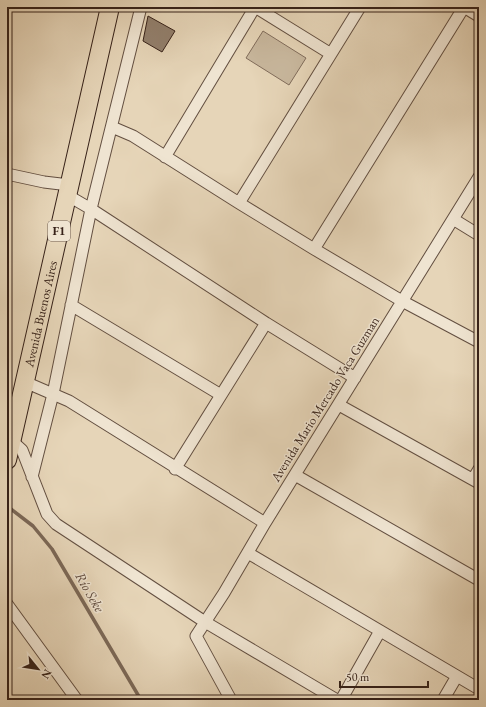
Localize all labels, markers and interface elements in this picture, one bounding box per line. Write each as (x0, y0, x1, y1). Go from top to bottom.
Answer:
road number: F1 (48, 221, 70, 241)
street label: Avenida Buenos Aires (20, 259, 61, 369)
street label: Avenida Mario Mercado Vaca Guzman (266, 313, 383, 486)
water label: Río Seke (71, 569, 109, 616)
north arrow (18, 649, 58, 689)
scale bar (340, 663, 428, 689)
text: N (38, 667, 55, 681)
text: 50 m (346, 669, 370, 685)

